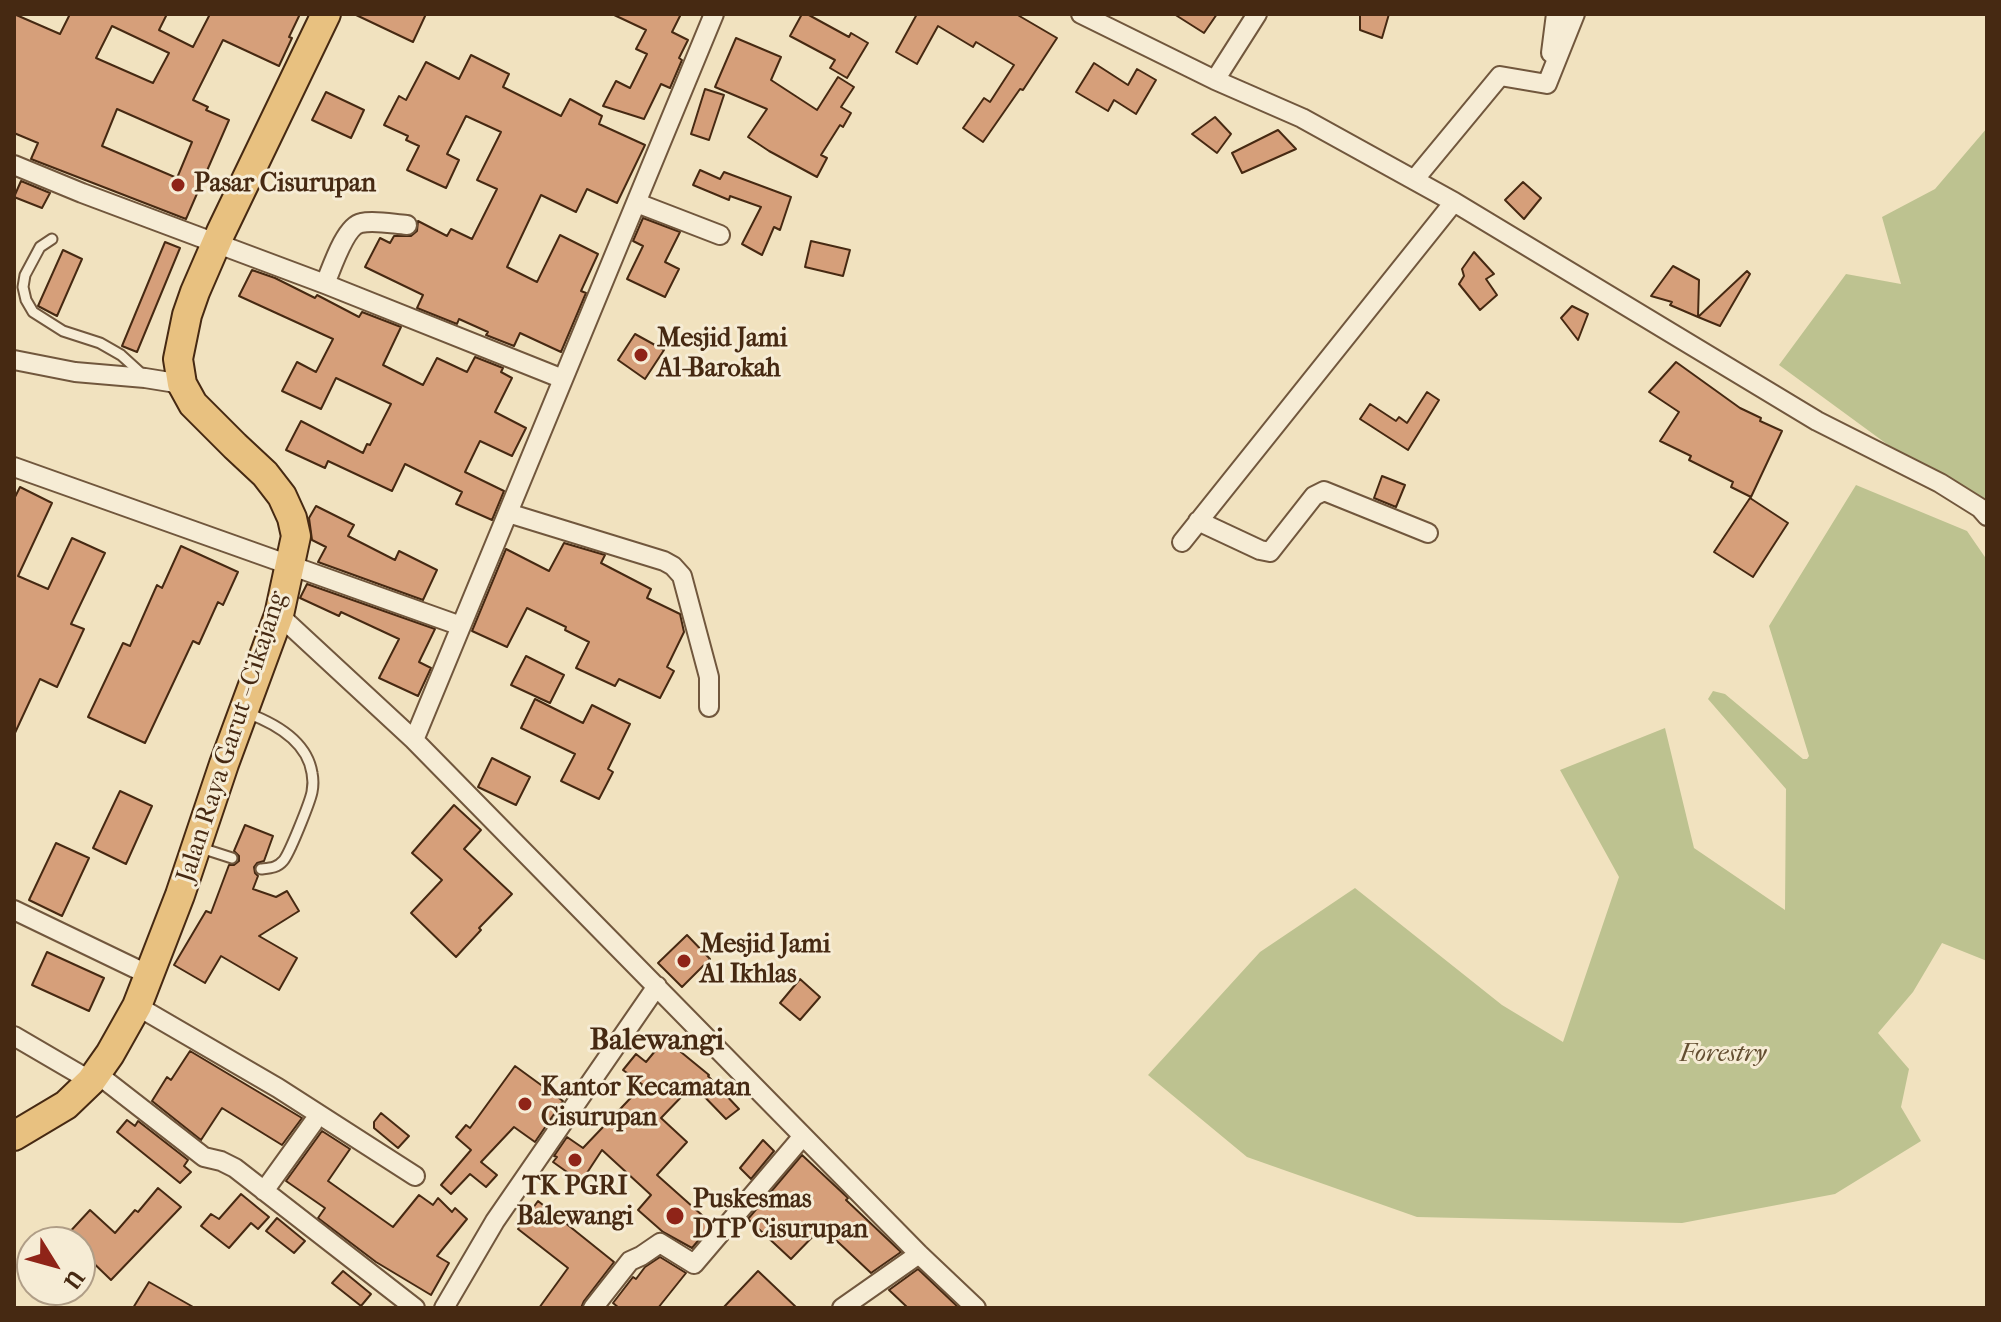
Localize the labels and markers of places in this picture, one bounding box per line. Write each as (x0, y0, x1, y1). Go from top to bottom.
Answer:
place label: Pasar Cisurupan (194, 169, 376, 201)
marker: Pasar Cisurupan (169, 176, 187, 194)
place label: Mesjid Jami Al-Barokah (657, 324, 787, 386)
marker: Mesjid Jami Al-Barokah (632, 346, 650, 364)
place label: Mesjid Jami Al Ikhlas (700, 930, 830, 992)
marker: Mesjid Jami Al Ikhlas (675, 952, 693, 970)
place label: Kantor Kecamatan Cisurupan (541, 1073, 751, 1134)
marker: Kantor Kecamatan Cisurupan (516, 1095, 534, 1113)
marker: TK PGRI Balewangi (566, 1151, 584, 1169)
place label: TK PGRI Balewangi (517, 1172, 633, 1234)
place label: Puskesmas DTP Cisurupan (693, 1185, 868, 1246)
marker: Puskesmas DTP Cisurupan (664, 1205, 686, 1227)

